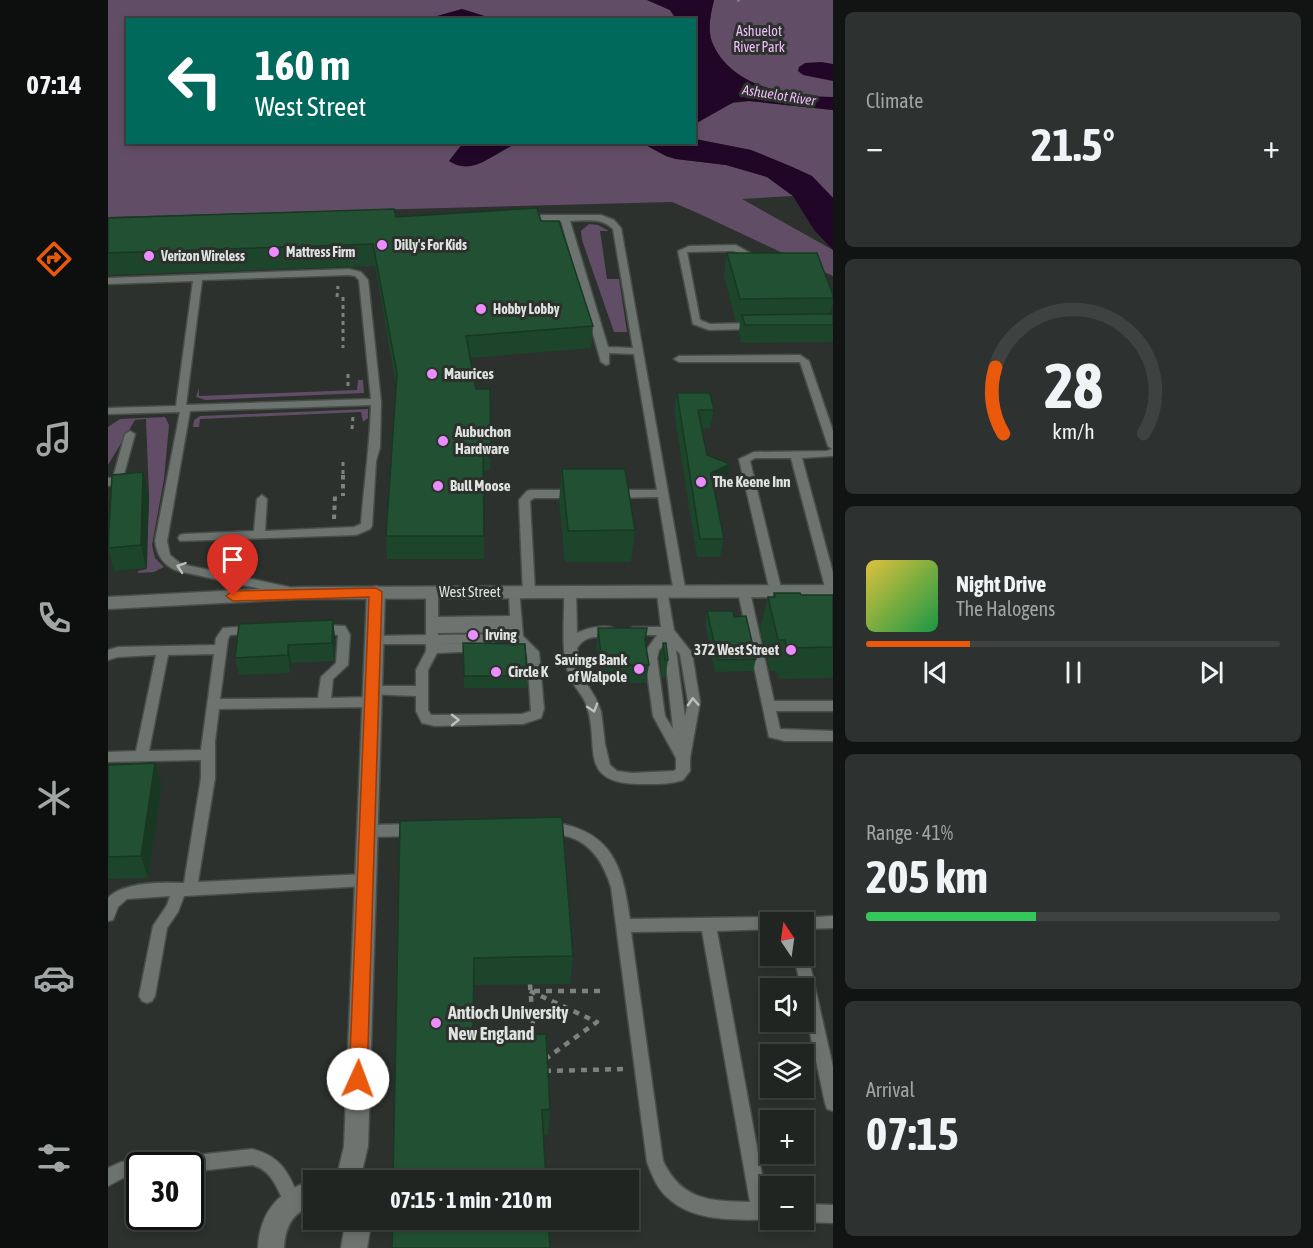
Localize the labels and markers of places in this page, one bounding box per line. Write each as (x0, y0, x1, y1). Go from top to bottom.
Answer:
place label: Dilly's For Kids (394, 237, 467, 253)
marker: Dilly's For Kids (375, 238, 389, 252)
place label: Mattress Firm (286, 244, 355, 260)
marker: Mattress Firm (267, 245, 281, 259)
place label: Verizon Wireless (160, 248, 245, 264)
marker: Verizon Wireless (142, 249, 156, 263)
place label: Hobby Lobby (493, 301, 560, 317)
marker: Hobby Lobby (474, 302, 488, 316)
place label: Maurices (444, 365, 495, 382)
marker: Maurices (425, 367, 439, 381)
place label: Aubuchon Hardware (454, 423, 511, 457)
marker: Aubuchon Hardware (436, 434, 450, 448)
place label: The Keene Inn (713, 473, 791, 490)
marker: The Keene Inn (694, 475, 708, 489)
place label: Bull Moose (450, 477, 511, 494)
marker: Bull Moose (431, 479, 445, 493)
pin (207, 534, 258, 596)
place label: Irving (485, 626, 517, 643)
marker: Irving (466, 628, 480, 642)
place label: 372 West Street (694, 641, 780, 658)
marker: 372 West Street (784, 643, 798, 657)
place label: Savings Bank of Walpole (555, 651, 627, 685)
marker: Savings Bank of Walpole (632, 662, 646, 676)
place label: Circle K (508, 663, 549, 680)
marker: Circle K (489, 665, 503, 679)
place label: Antioch University New England (447, 1002, 569, 1044)
marker: Antioch University New England (429, 1016, 443, 1030)

